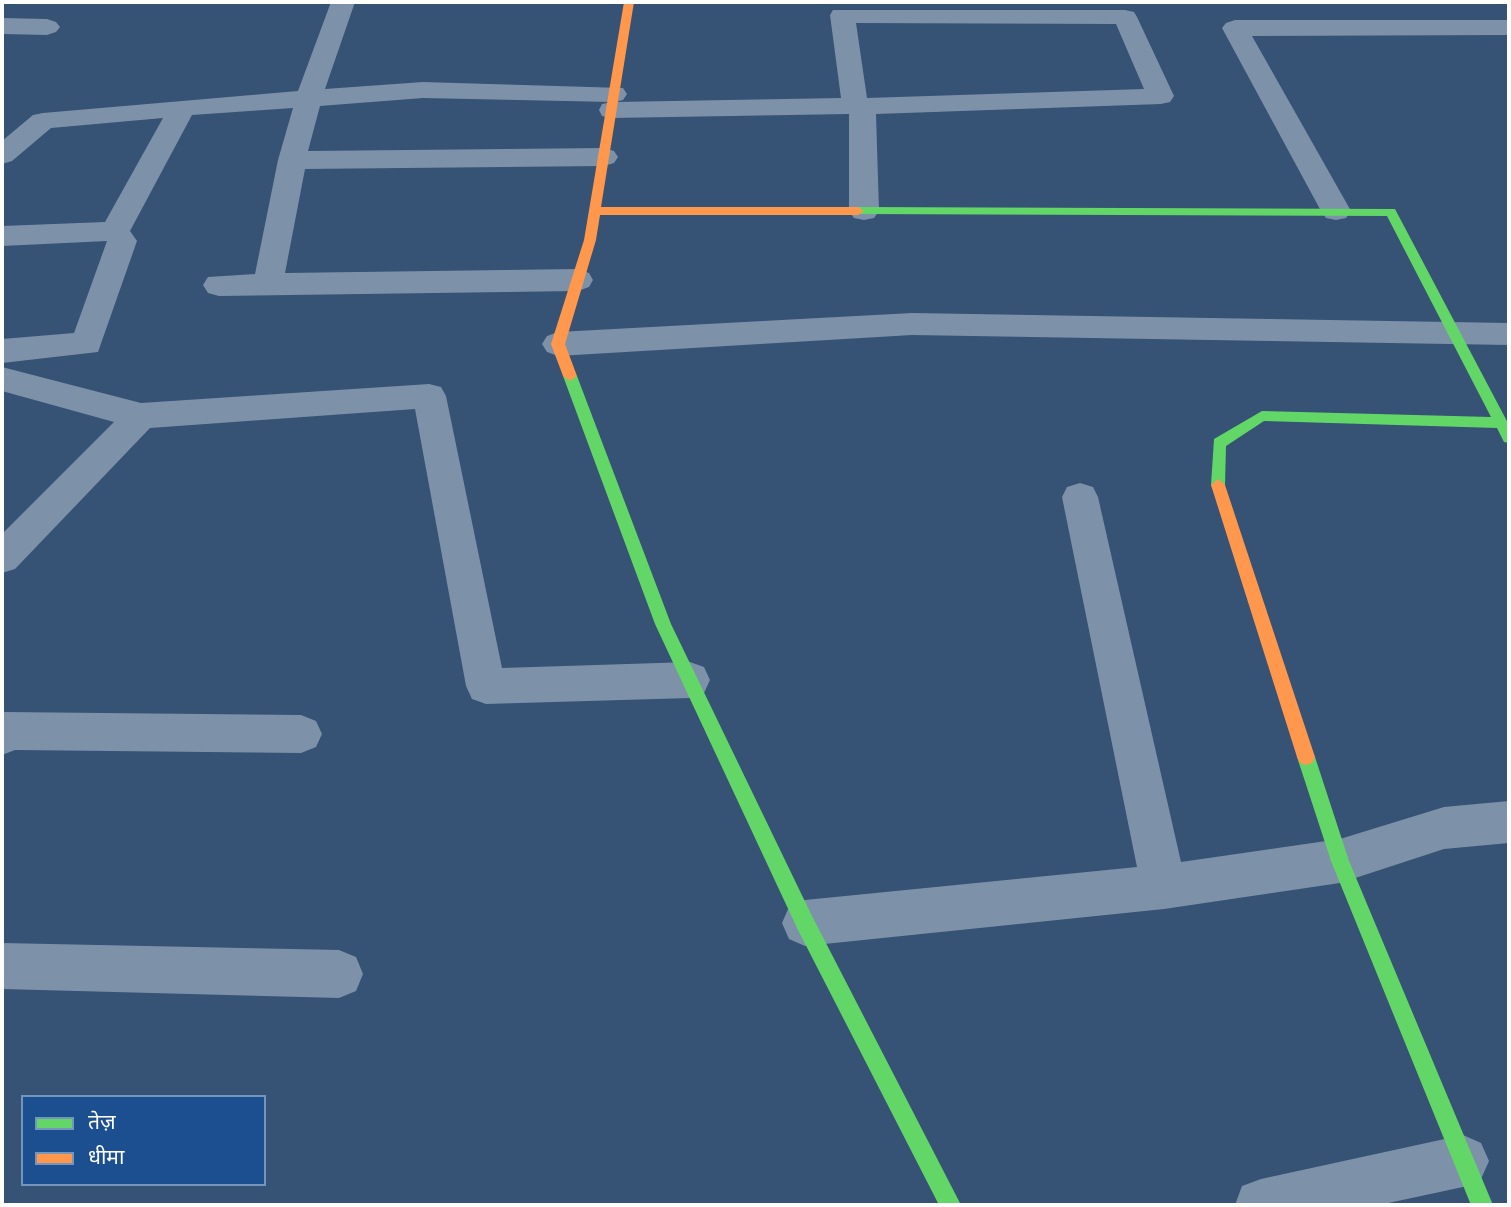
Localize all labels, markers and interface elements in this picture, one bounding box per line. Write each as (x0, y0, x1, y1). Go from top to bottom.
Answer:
legend (21, 1095, 266, 1186)
text: तेज़ (88, 1109, 116, 1134)
text: धीमा (88, 1144, 124, 1169)

